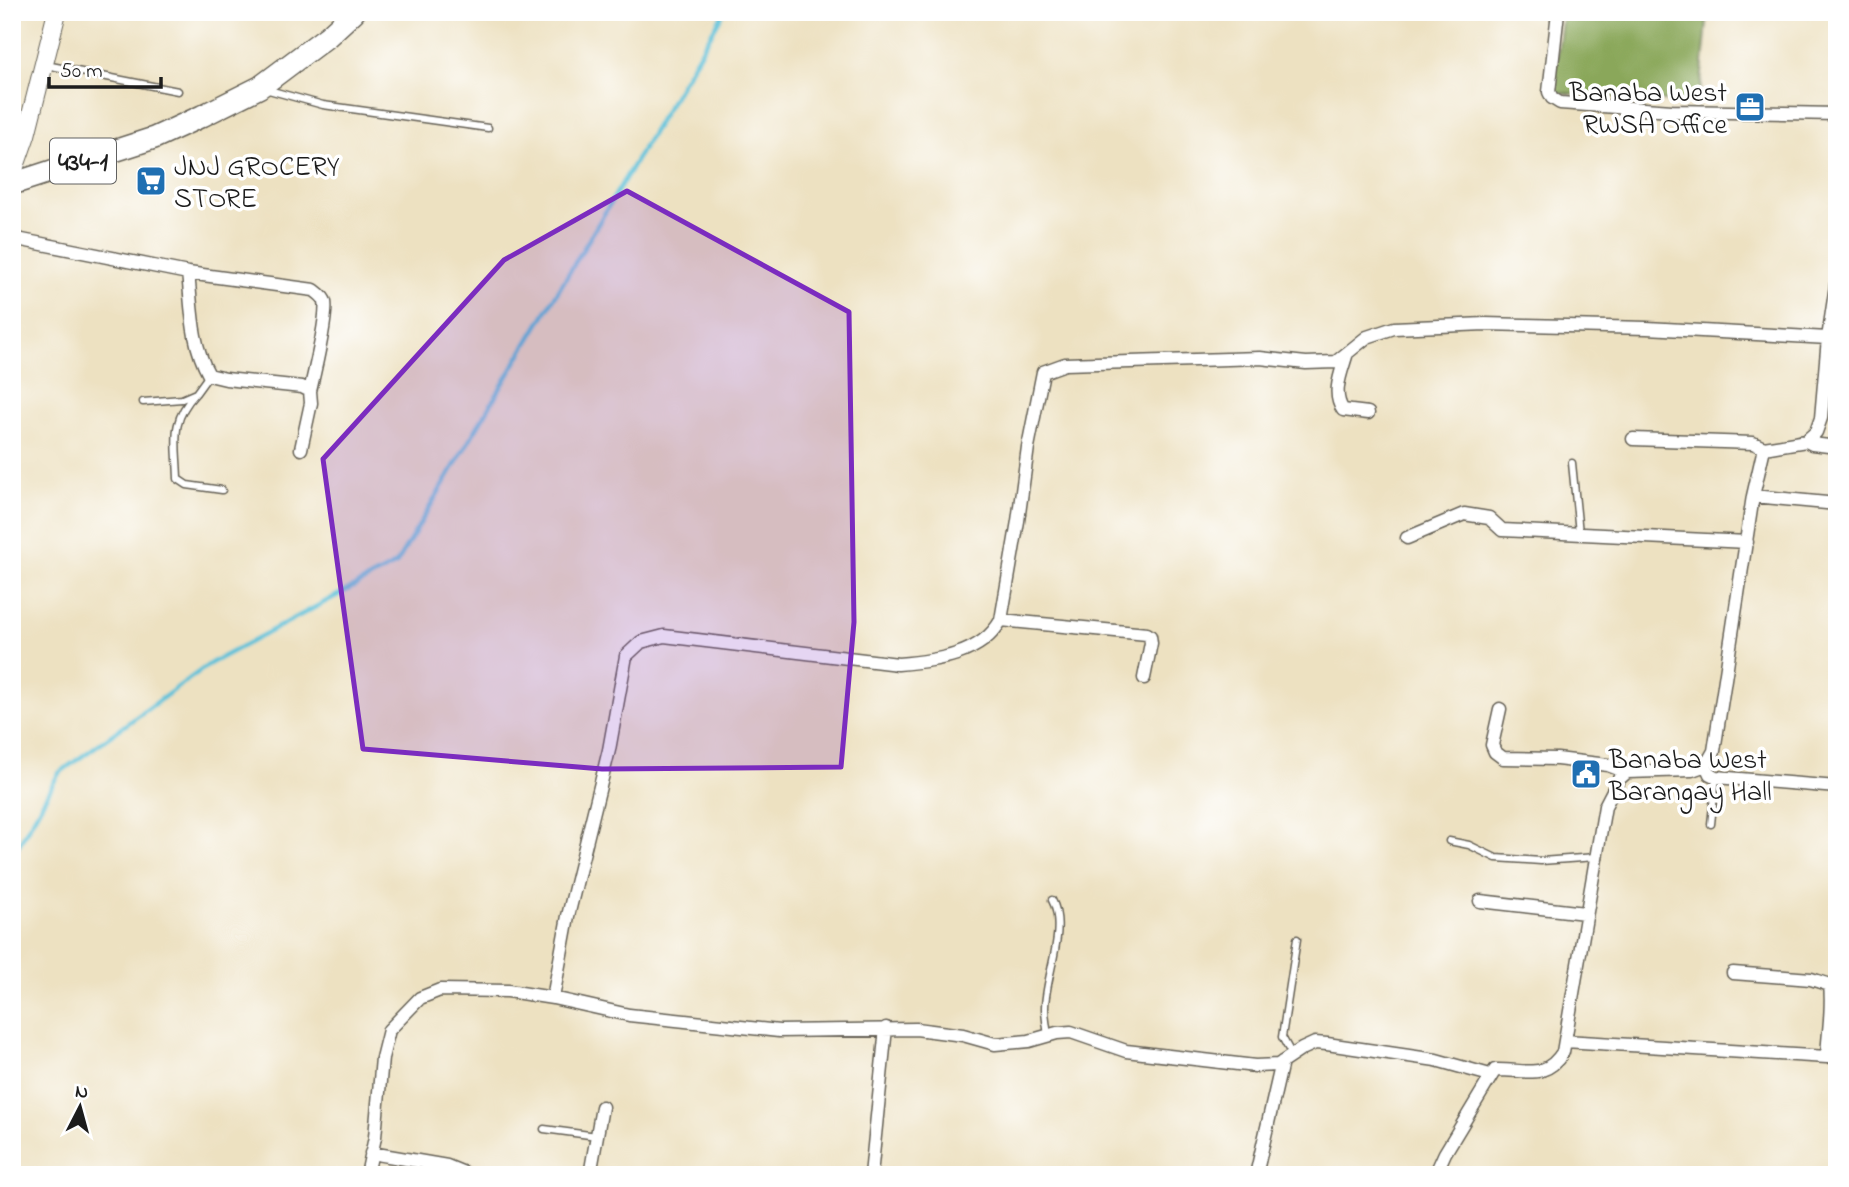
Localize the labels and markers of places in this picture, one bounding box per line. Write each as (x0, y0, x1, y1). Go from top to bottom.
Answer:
place label: Banaba West RWSA Office (1568, 74, 1727, 147)
office icon: Banaba West RWSA Office (1733, 90, 1767, 124)
place label: JNJ GROCERY STORE (174, 148, 340, 221)
supermarket icon: JNJ GROCERY STORE (134, 164, 168, 198)
place label: Banaba West Barangay Hall (1608, 741, 1772, 814)
public building icon: Banaba West Barangay Hall (1569, 757, 1603, 791)

